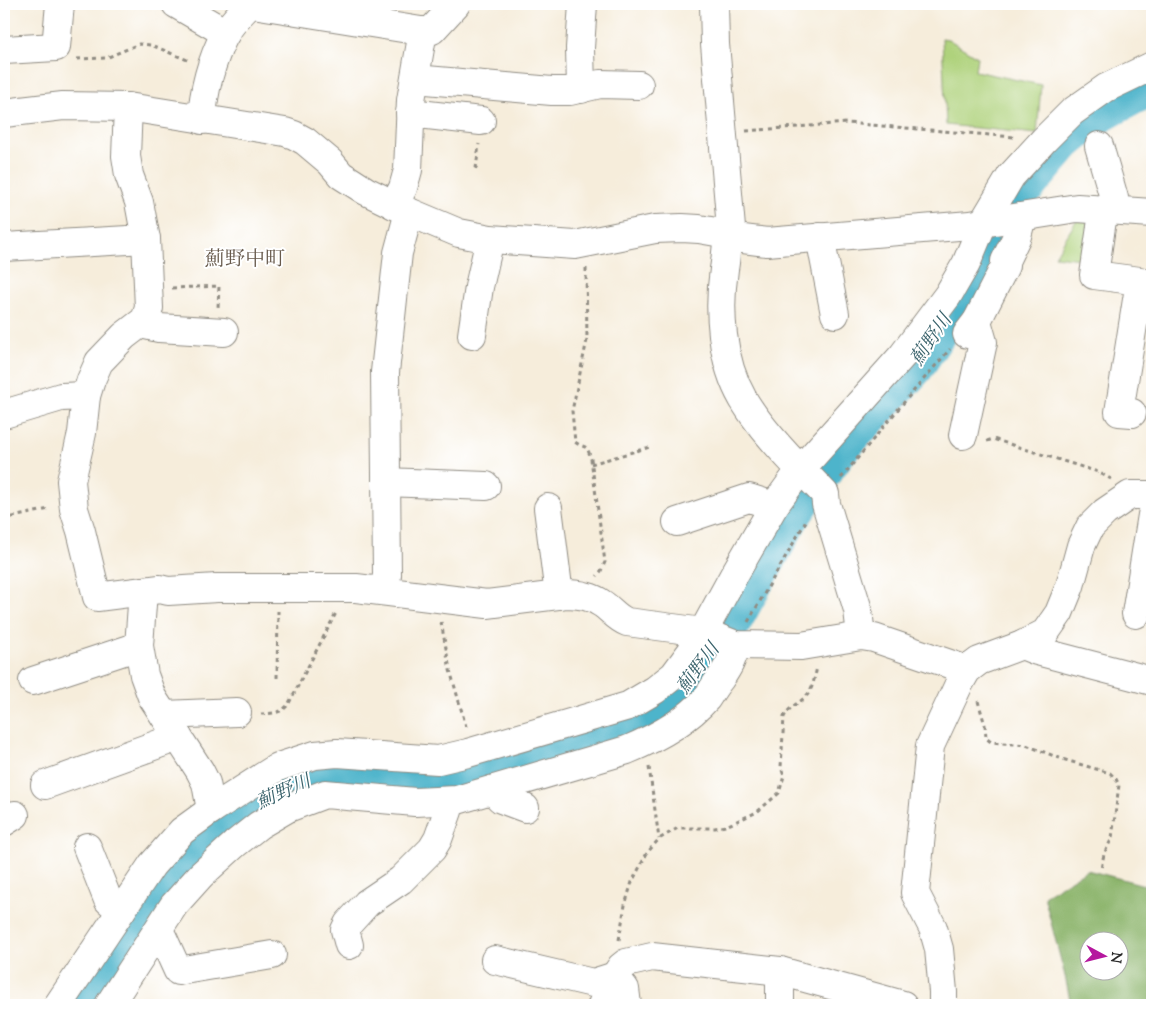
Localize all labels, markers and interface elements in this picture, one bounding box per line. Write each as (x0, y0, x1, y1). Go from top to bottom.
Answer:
district label: 薊野中町 (205, 246, 285, 275)
water label: 薊野川 (905, 307, 960, 371)
water label: 薊野川 (671, 637, 728, 700)
water label: 薊野川 (252, 768, 317, 817)
north arrow (1078, 932, 1128, 982)
text: N (1104, 951, 1126, 964)

